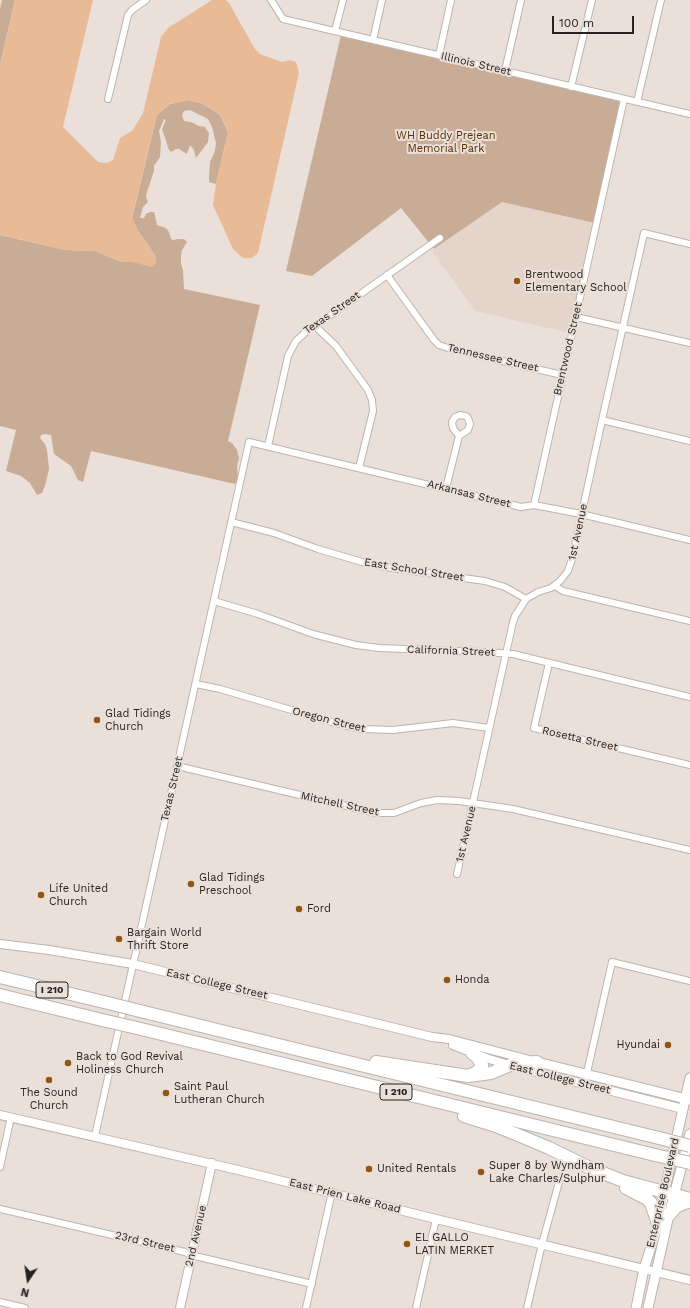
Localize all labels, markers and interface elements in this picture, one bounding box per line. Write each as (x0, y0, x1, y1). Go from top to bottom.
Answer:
scale bar (554, 8, 636, 34)
text: 100 m (559, 16, 594, 30)
street label: Illinois Street (440, 49, 512, 79)
park label: WH Buddy Prejean Memorial Park (396, 129, 496, 155)
place label: Brentwood Elementary School (525, 268, 627, 294)
marker: Brentwood Elementary School (512, 276, 522, 286)
street label: Texas Street (301, 289, 363, 337)
street label: Brentwood Street (551, 301, 585, 397)
street label: Tennessee Street (446, 341, 540, 375)
street label: Arkansas Street (426, 477, 512, 511)
street label: 1st Avenue (566, 503, 590, 561)
street label: East School Street (363, 556, 465, 584)
street label: California Street (407, 643, 495, 659)
street label: Oregon Street (291, 705, 367, 735)
place label: Glad Tidings Church (105, 707, 171, 733)
marker: Glad Tidings Church (92, 715, 102, 725)
street label: Rosetta Street (541, 724, 619, 754)
street label: Texas Street (158, 755, 186, 823)
street label: Mitchell Street (300, 789, 380, 819)
street label: 1st Avenue (453, 805, 479, 863)
place label: Glad Tidings Preschool (199, 871, 265, 897)
marker: Glad Tidings Preschool (186, 879, 196, 889)
place label: Life United Church (49, 882, 108, 908)
marker: Life United Church (36, 890, 46, 900)
place label: Ford (307, 902, 331, 916)
marker: Ford (294, 904, 304, 914)
place label: Bargain World Thrift Store (127, 926, 202, 952)
marker: Bargain World Thrift Store (114, 934, 124, 944)
street label: East College Street (165, 966, 269, 1002)
place label: Honda (455, 973, 490, 987)
marker: Honda (442, 975, 452, 985)
road number: I 210 (36, 982, 68, 998)
place label: Hyundai (617, 1038, 660, 1052)
marker: Hyundai (663, 1040, 673, 1050)
place label: Back to God Revival Holiness Church (76, 1050, 183, 1076)
marker: Back to God Revival Holiness Church (63, 1058, 73, 1068)
street label: East College Street (508, 1059, 612, 1097)
marker: The Sound Church (44, 1075, 54, 1085)
place label: Saint Paul Lutheran Church (174, 1080, 265, 1106)
road number: I 210 (380, 1084, 412, 1100)
place label: The Sound Church (20, 1086, 78, 1112)
marker: Saint Paul Lutheran Church (161, 1088, 171, 1098)
street label: Enterprise Boulevard (644, 1137, 682, 1249)
place label: Super 8 by Wyndham Lake Charles/Sulphur (489, 1159, 605, 1185)
place label: United Rentals (377, 1162, 456, 1176)
marker: United Rentals (364, 1164, 374, 1174)
marker: Super 8 by Wyndham Lake Charles/Sulphur (476, 1167, 486, 1177)
street label: East Prien Lake Road (288, 1176, 402, 1216)
street label: 2nd Avenue (183, 1204, 209, 1268)
street label: 23rd Street (114, 1229, 176, 1255)
place label: EL GALLO LATIN MERKET (415, 1231, 494, 1257)
marker: EL GALLO LATIN MERKET (402, 1239, 412, 1249)
north arrow (8, 1260, 48, 1300)
text: N (20, 1285, 31, 1299)

